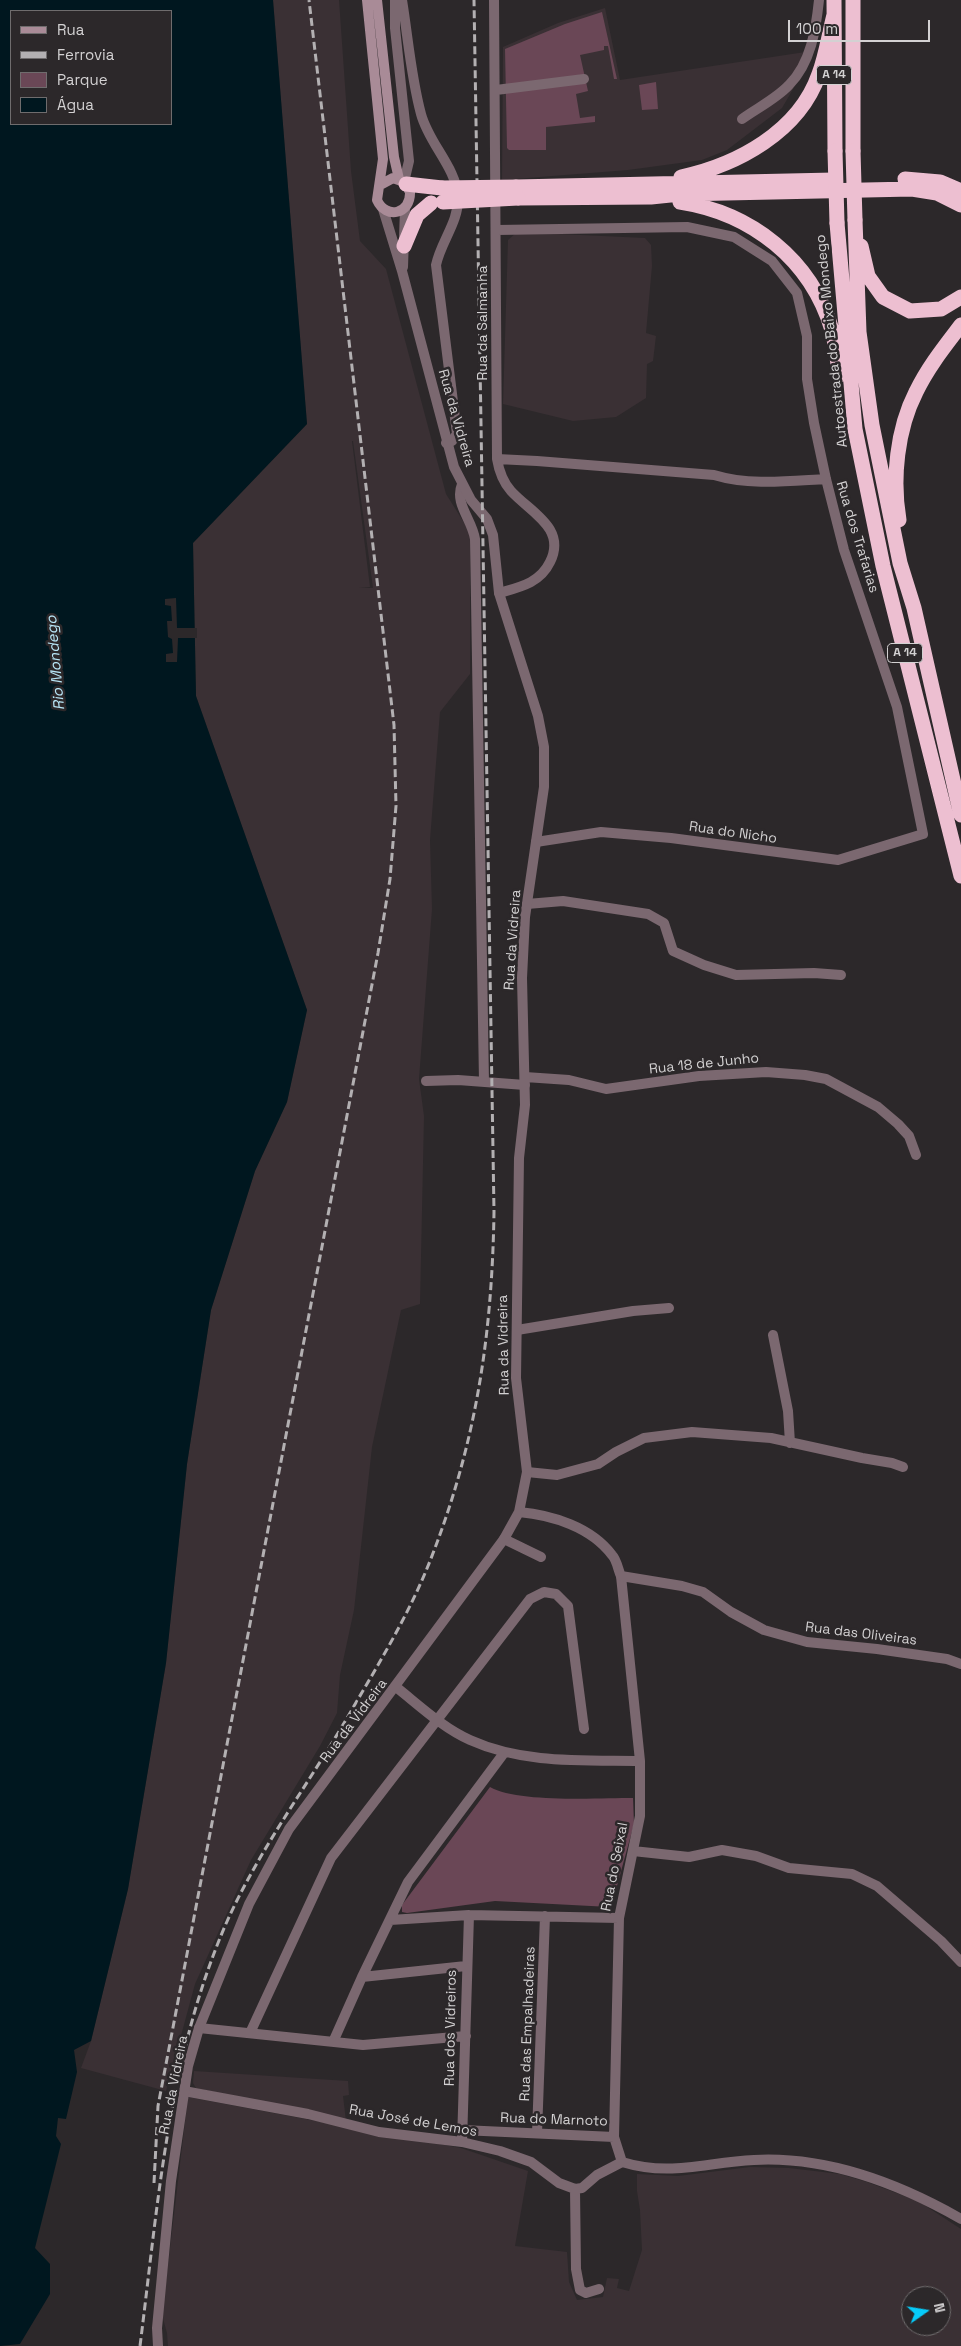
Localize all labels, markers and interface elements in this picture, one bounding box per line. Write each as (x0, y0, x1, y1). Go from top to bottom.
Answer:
legend (10, 10, 172, 125)
scale bar (791, 10, 934, 42)
text: 100 m (796, 19, 838, 38)
text: Rua (57, 20, 84, 39)
text: Ferrovia (57, 45, 114, 64)
road number: A 14 (816, 66, 852, 84)
text: Parque (57, 70, 108, 89)
text: Água (57, 95, 94, 114)
street label: Autoestrada do Baixo Mondego (812, 234, 852, 448)
street label: Rua da Salmanha (475, 265, 491, 381)
street label: Rua da Vidreira (434, 367, 478, 469)
street label: Rua dos Trafarias (832, 479, 882, 595)
water label: Rio Mondego (43, 615, 69, 711)
road number: A 14 (888, 644, 922, 662)
street label: Rua do Nicho (688, 819, 778, 847)
street label: Rua da Vidreira (501, 889, 525, 991)
street label: Rua 18 de Junho (648, 1050, 760, 1078)
street label: Rua da Vidreira (495, 1295, 513, 1395)
street label: Rua das Oliveiras (804, 1619, 918, 1649)
street label: Rua da Vidreira (317, 1676, 391, 1766)
street label: Rua do Seixal (598, 1821, 632, 1913)
street label: Rua das Empalhadeiras (517, 1946, 539, 2102)
street label: Rua dos Vidreiros (442, 1970, 460, 2086)
street label: Rua da Vidreira (156, 2034, 192, 2136)
street label: Rua José de Lemos (348, 2101, 478, 2141)
street label: Rua do Marnoto (500, 2110, 608, 2130)
north arrow (901, 2286, 951, 2336)
text: N (930, 2301, 949, 2314)

